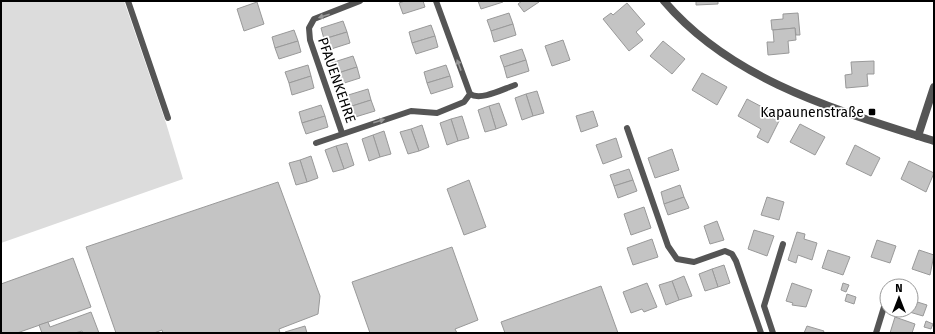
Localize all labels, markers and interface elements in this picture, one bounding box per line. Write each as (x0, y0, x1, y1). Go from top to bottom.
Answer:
one-way arrow (317, 13, 329, 19)
street label: PFAUENKEHRE (314, 35, 359, 125)
one-way arrow (456, 58, 462, 70)
place label: Kapaunenstraße (760, 104, 864, 121)
marker: Kapaunenstraße (867, 107, 877, 117)
one-way arrow (373, 118, 385, 124)
north arrow (879, 278, 919, 318)
text: N (895, 282, 903, 295)

